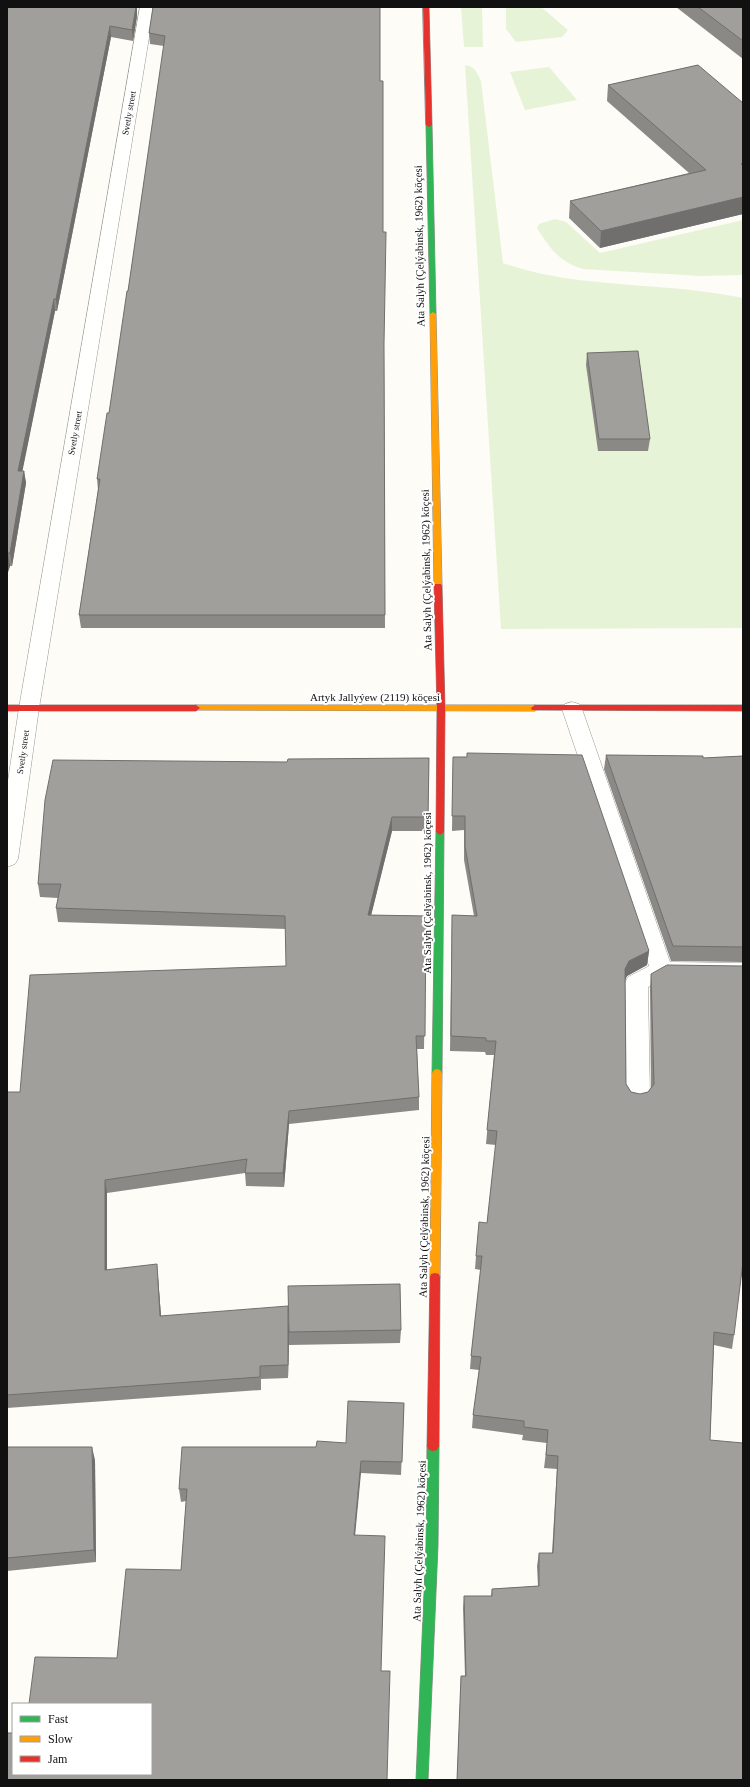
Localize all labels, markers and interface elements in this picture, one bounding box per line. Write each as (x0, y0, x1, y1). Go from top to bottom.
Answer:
street label: Svetly street (120, 90, 138, 136)
street label: Ata Salyh (Çelýabinsk, 1962) köçesi (412, 165, 427, 327)
street label: Svetly street (66, 410, 84, 456)
street label: Ata Salyh (Çelýabinsk, 1962) köçesi (419, 489, 434, 651)
street label: Artyk Jallyýew (2119) köçesi (310, 691, 440, 704)
street label: Svetly street (15, 729, 31, 775)
street label: Ata Salyh (Çelýabinsk, 1962) köçesi (421, 812, 434, 974)
street label: Ata Salyh (Çelýabinsk, 1962) köçesi (417, 1136, 432, 1298)
street label: Ata Salyh (Çelýabinsk, 1962) köçesi (410, 1460, 429, 1622)
legend (12, 1703, 152, 1775)
text: Fast (48, 1712, 69, 1726)
text: Slow (48, 1732, 73, 1746)
text: Jam (48, 1752, 68, 1766)

